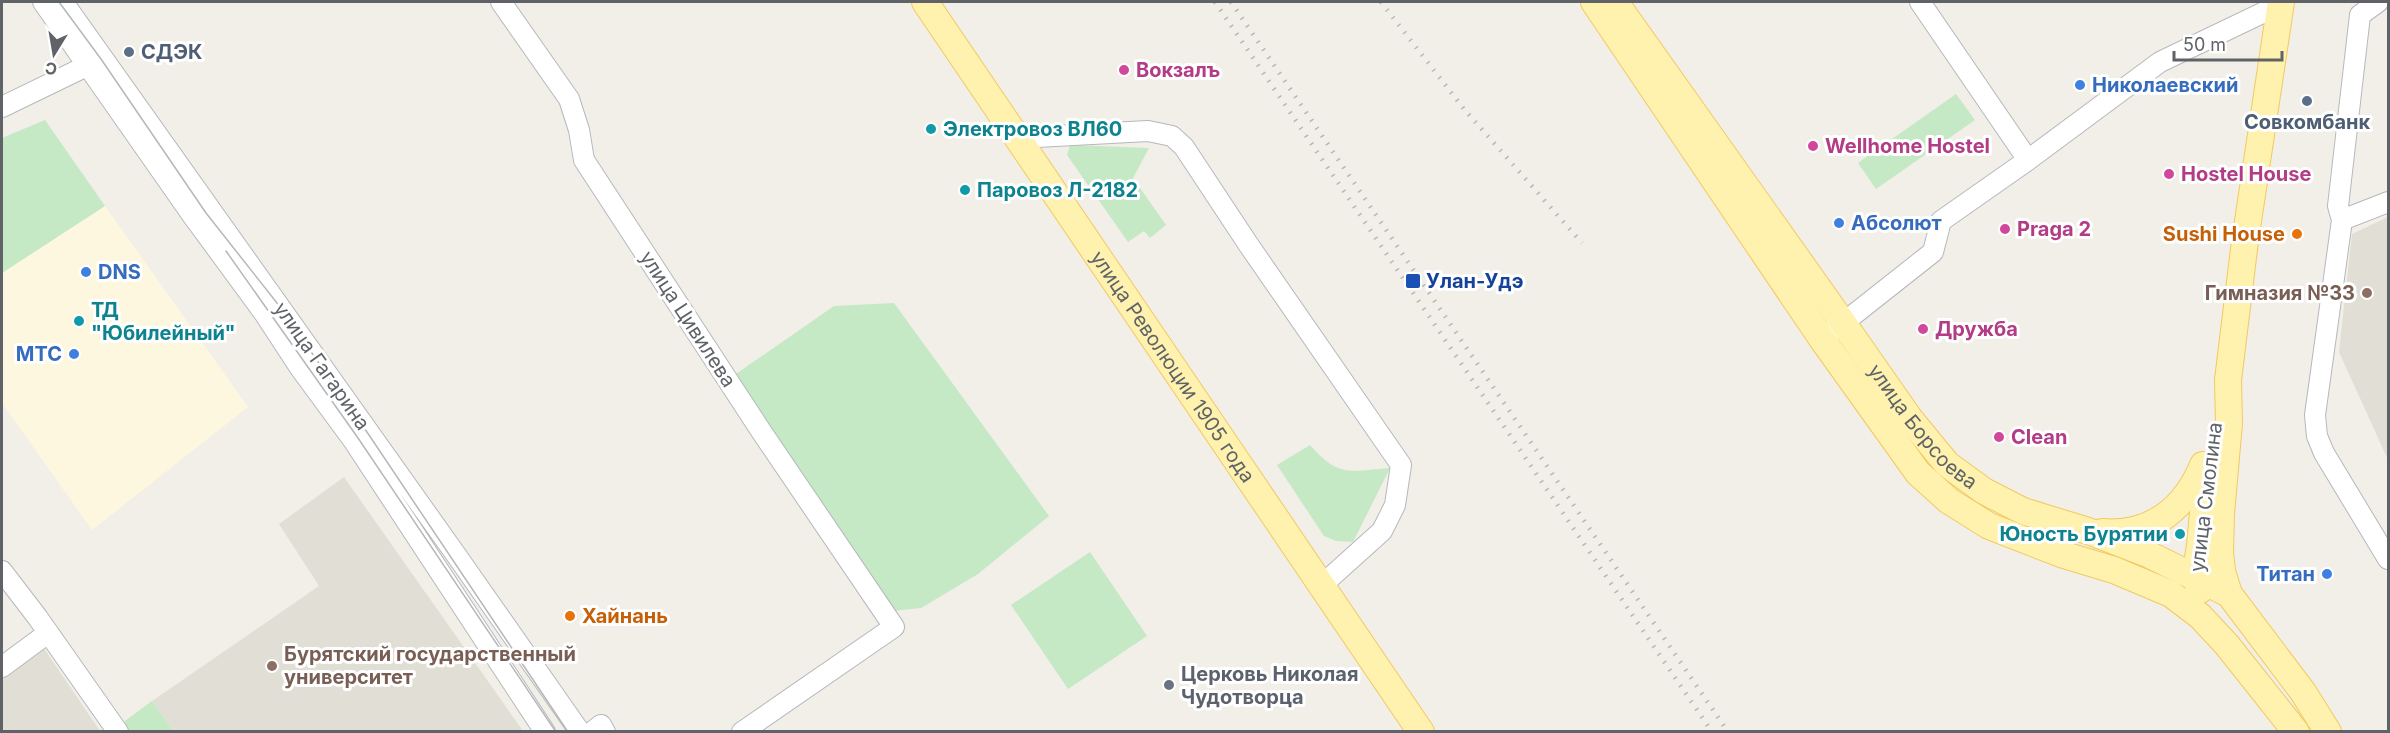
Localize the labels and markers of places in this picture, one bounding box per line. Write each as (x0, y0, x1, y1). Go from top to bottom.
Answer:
place label: СДЭК (141, 40, 202, 64)
marker: СДЭК (122, 45, 136, 59)
place label: Вокзалъ (1136, 58, 1220, 82)
marker: Вокзалъ (1117, 63, 1131, 77)
place label: Николаевский (2092, 73, 2238, 97)
marker: Николаевский (2073, 78, 2087, 92)
marker: Совкомбанк (2300, 94, 2314, 108)
place label: Совкомбанк (2244, 110, 2370, 134)
place label: Электровоз ВЛ60 (943, 117, 1122, 141)
marker: Электровоз ВЛ60 (924, 122, 938, 136)
place label: Wellhome Hostel (1825, 134, 1990, 158)
marker: Wellhome Hostel (1806, 139, 1820, 153)
place label: Hostel House (2181, 162, 2311, 186)
marker: Hostel House (2162, 167, 2176, 181)
place label: Паровоз Л-2182 (977, 178, 1138, 202)
marker: Паровоз Л-2182 (958, 183, 972, 197)
place label: Абсолют (1851, 211, 1942, 235)
marker: Абсолют (1832, 216, 1846, 230)
place label: Praga 2 (2017, 217, 2091, 241)
marker: Praga 2 (1998, 222, 2012, 236)
place label: Sushi House (2163, 222, 2285, 246)
marker: Sushi House (2290, 227, 2304, 241)
place label: DNS (98, 260, 141, 284)
marker: DNS (79, 265, 93, 279)
place label: Улан-Удэ (1426, 269, 1523, 293)
marker: Улан-Удэ (1404, 272, 1422, 290)
place label: Гимназия №33 (2205, 281, 2355, 305)
marker: Гимназия №33 (2360, 286, 2374, 300)
place label: ТД "Юбилейный" (91, 298, 236, 345)
marker: ТД "Юбилейный" (72, 314, 86, 328)
place label: Дружба (1935, 317, 2018, 341)
marker: Дружба (1916, 322, 1930, 336)
place label: МТС (16, 342, 62, 366)
marker: МТС (67, 347, 81, 361)
place label: Clean (2011, 425, 2067, 449)
marker: Clean (1992, 430, 2006, 444)
place label: Юность Бурятии (1999, 522, 2168, 546)
marker: Юность Бурятии (2173, 527, 2187, 541)
place label: Титан (2256, 562, 2315, 586)
marker: Титан (2320, 567, 2334, 581)
place label: Хайнань (582, 604, 668, 628)
marker: Хайнань (563, 609, 577, 623)
place label: Бурятский государственный университет (284, 642, 576, 689)
marker: Бурятский государственный университет (265, 659, 279, 673)
place label: Церковь Николая Чудотворца (1181, 662, 1359, 709)
marker: Церковь Николая Чудотворца (1162, 678, 1176, 692)

